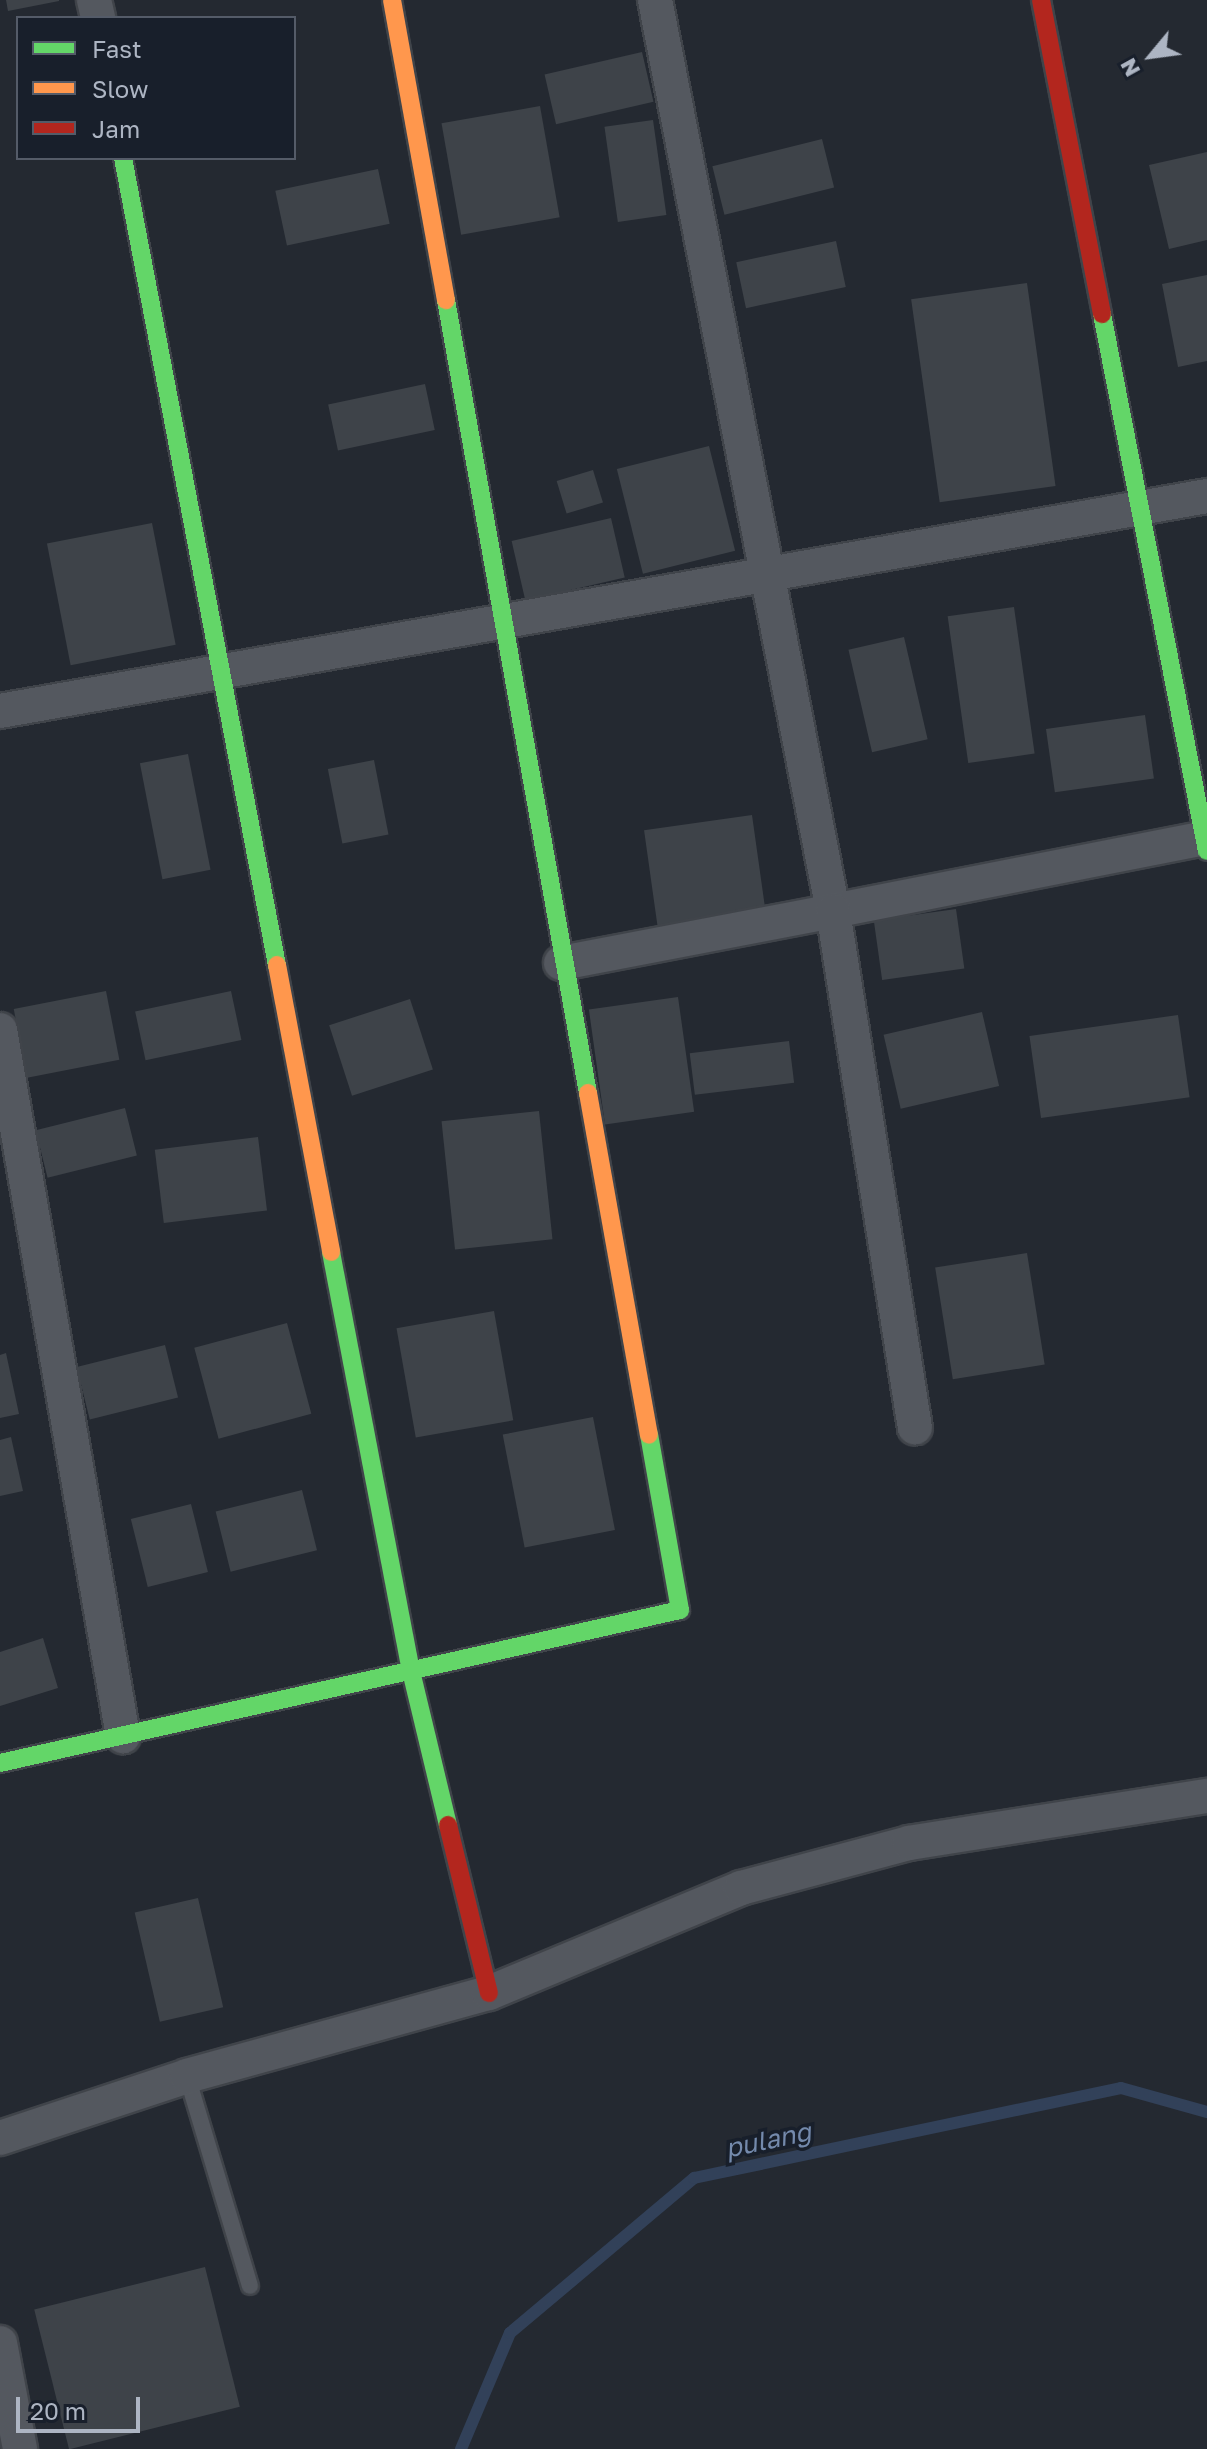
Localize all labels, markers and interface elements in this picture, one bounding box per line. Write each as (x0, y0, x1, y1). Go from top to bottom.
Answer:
legend (16, 16, 296, 160)
north arrow (1111, 16, 1191, 96)
text: Fast (92, 34, 142, 63)
text: N (1114, 54, 1145, 82)
text: Slow (92, 74, 148, 103)
text: Jam (92, 114, 140, 143)
water label: pulang (722, 2116, 814, 2164)
scale bar (20, 2381, 144, 2431)
text: 20 m (30, 2396, 86, 2425)

